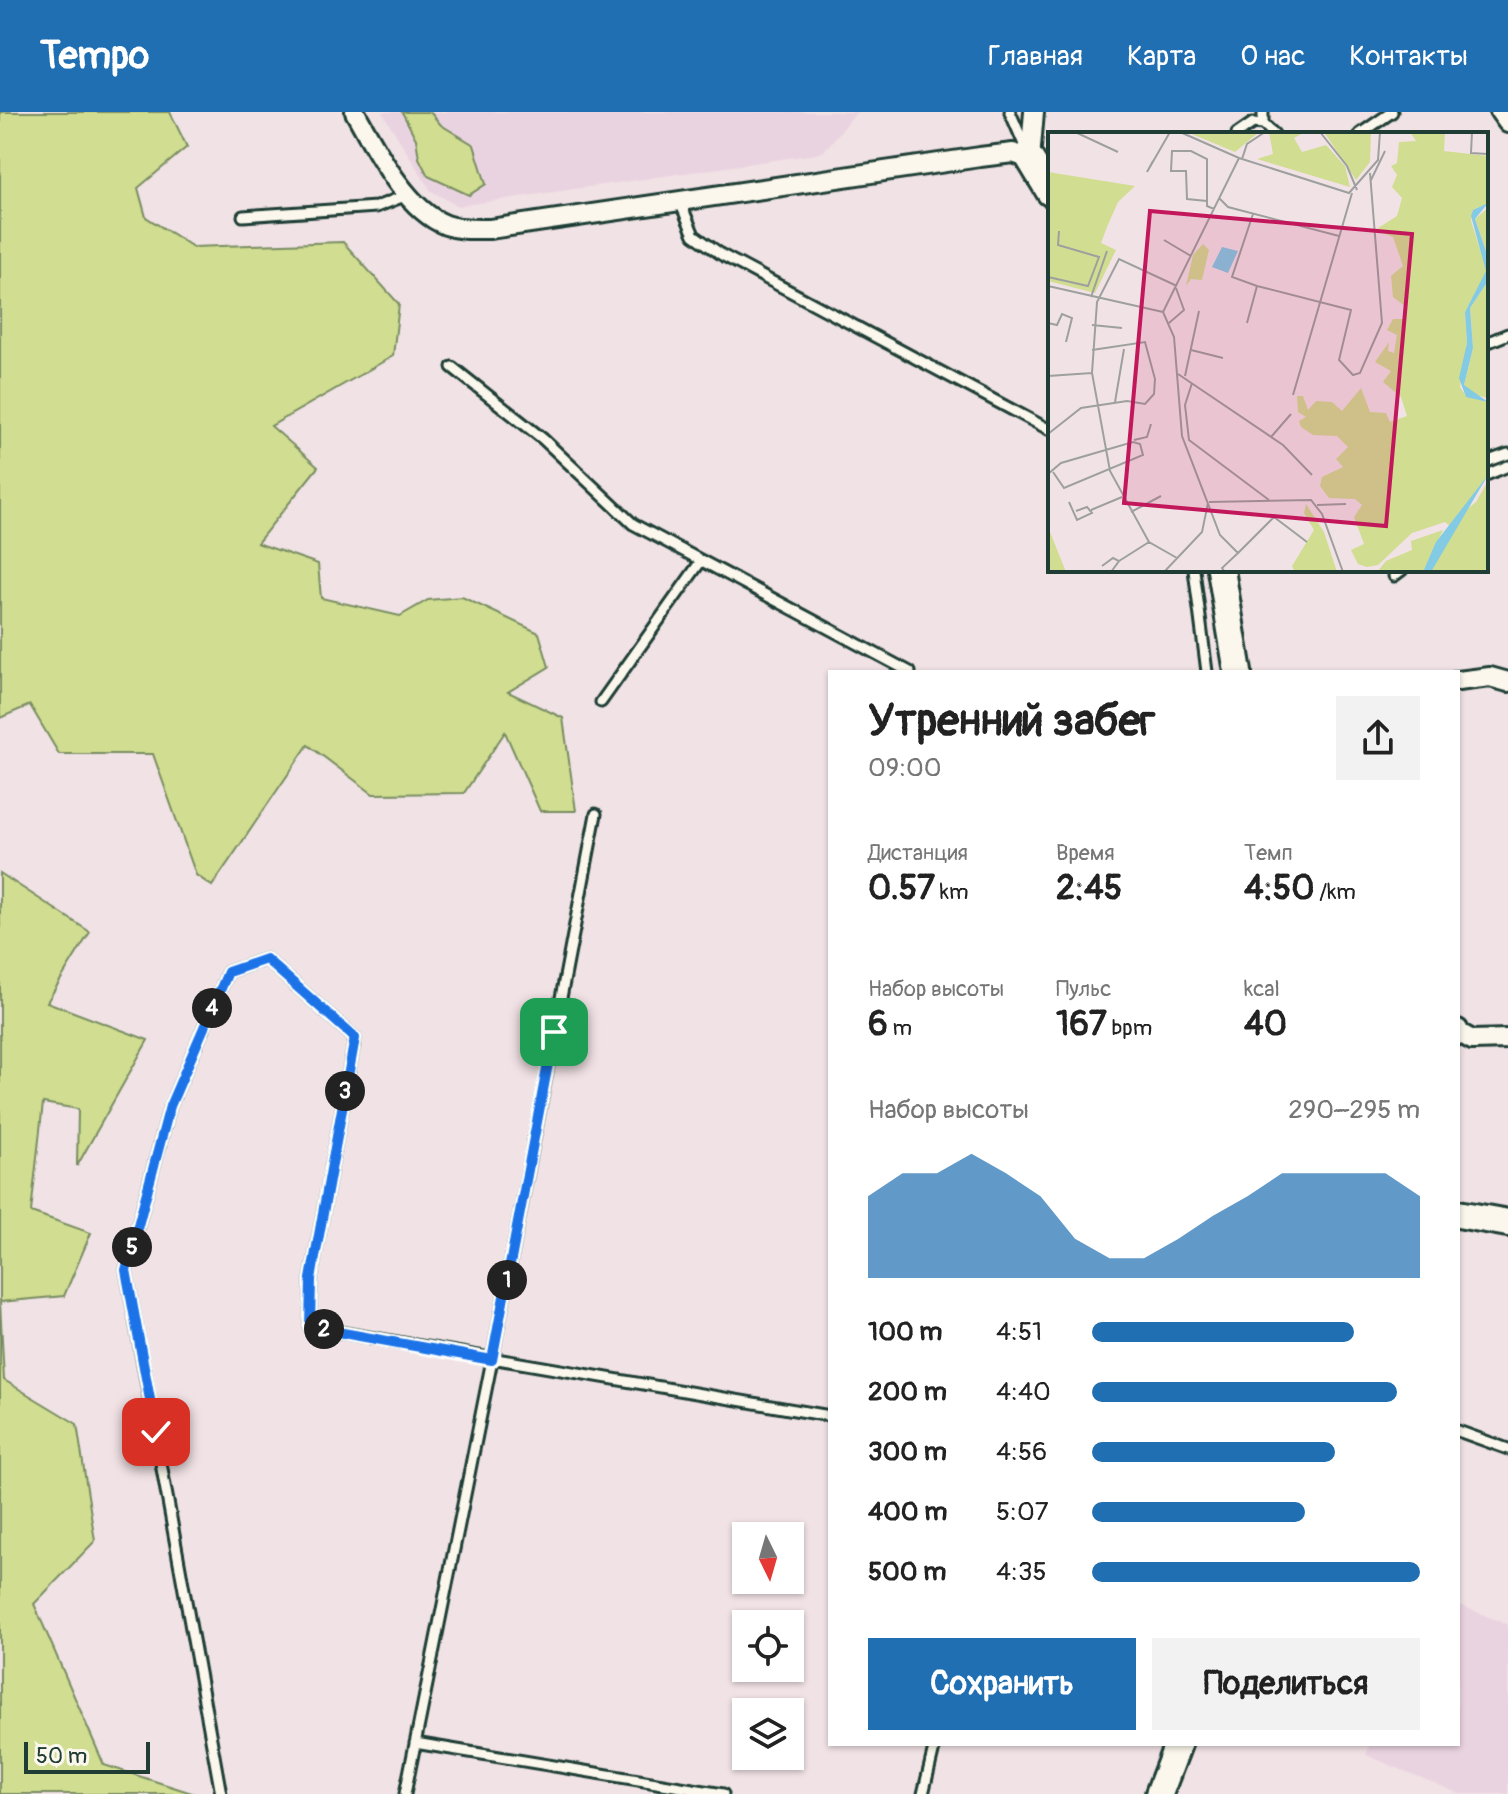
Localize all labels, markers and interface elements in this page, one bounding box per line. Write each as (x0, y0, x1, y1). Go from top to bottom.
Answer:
text: Tempo (40, 32, 149, 80)
text: Главная (988, 39, 1083, 74)
text: Карта (1127, 39, 1196, 74)
text: О нас (1240, 39, 1305, 74)
text: Контакты (1349, 39, 1468, 74)
inset map (1048, 132, 1488, 572)
text: Утренний забег (868, 694, 1155, 749)
button: share (1336, 696, 1420, 780)
text: 09:00 (868, 752, 942, 784)
text: Дистанция (868, 839, 968, 867)
text: Время (1056, 839, 1115, 867)
text: Темп (1244, 839, 1293, 867)
text: 0.57 (868, 867, 935, 910)
text: 2:45 (1056, 867, 1122, 910)
text: 4:50 (1244, 867, 1314, 910)
text: km (935, 878, 969, 906)
text: /km (1314, 878, 1356, 906)
text: Набор высоты (868, 975, 1004, 1003)
text: Пульс (1056, 975, 1111, 1003)
text: kcal (1244, 975, 1280, 1003)
pin: 4 (192, 988, 232, 1028)
text: 4 (206, 994, 218, 1022)
pin (520, 998, 588, 1066)
text: 6 (868, 1003, 888, 1046)
text: 167 (1056, 1003, 1107, 1046)
text: 40 (1244, 1003, 1287, 1046)
icon: arrive (532, 1010, 576, 1054)
text: m (888, 1014, 912, 1042)
text: bpm (1107, 1014, 1152, 1042)
pin: 3 (325, 1071, 365, 1111)
text: 3 (339, 1077, 351, 1105)
text: Набор высоты (868, 1094, 1029, 1126)
text: 290–295 m (1288, 1094, 1420, 1126)
pin: 5 (112, 1227, 152, 1267)
text: 5 (126, 1233, 138, 1261)
pin: 1 (487, 1260, 527, 1300)
text: 1 (503, 1266, 511, 1294)
pin: 2 (304, 1309, 344, 1349)
text: 2 (318, 1315, 330, 1343)
text: 100 m (868, 1316, 942, 1348)
text: 4:51 (996, 1316, 1042, 1348)
text: 200 m (868, 1376, 947, 1408)
text: 4:40 (996, 1376, 1051, 1408)
pin (122, 1398, 190, 1466)
icon: check (134, 1410, 178, 1454)
text: 300 m (868, 1436, 947, 1468)
text: 4:56 (996, 1436, 1047, 1468)
text: 400 m (868, 1496, 947, 1528)
text: 5:07 (996, 1496, 1049, 1528)
north arrow (732, 1522, 804, 1594)
map controls (732, 1522, 804, 1770)
text: 500 m (868, 1556, 946, 1588)
text: 4:35 (996, 1556, 1047, 1588)
button: locate (732, 1610, 804, 1682)
button: Сохранить (868, 1638, 1136, 1730)
button: Поделиться (1152, 1638, 1420, 1730)
button: layers (732, 1698, 804, 1770)
scale bar (24, 1738, 150, 1774)
text: 50 m (36, 1742, 87, 1770)

